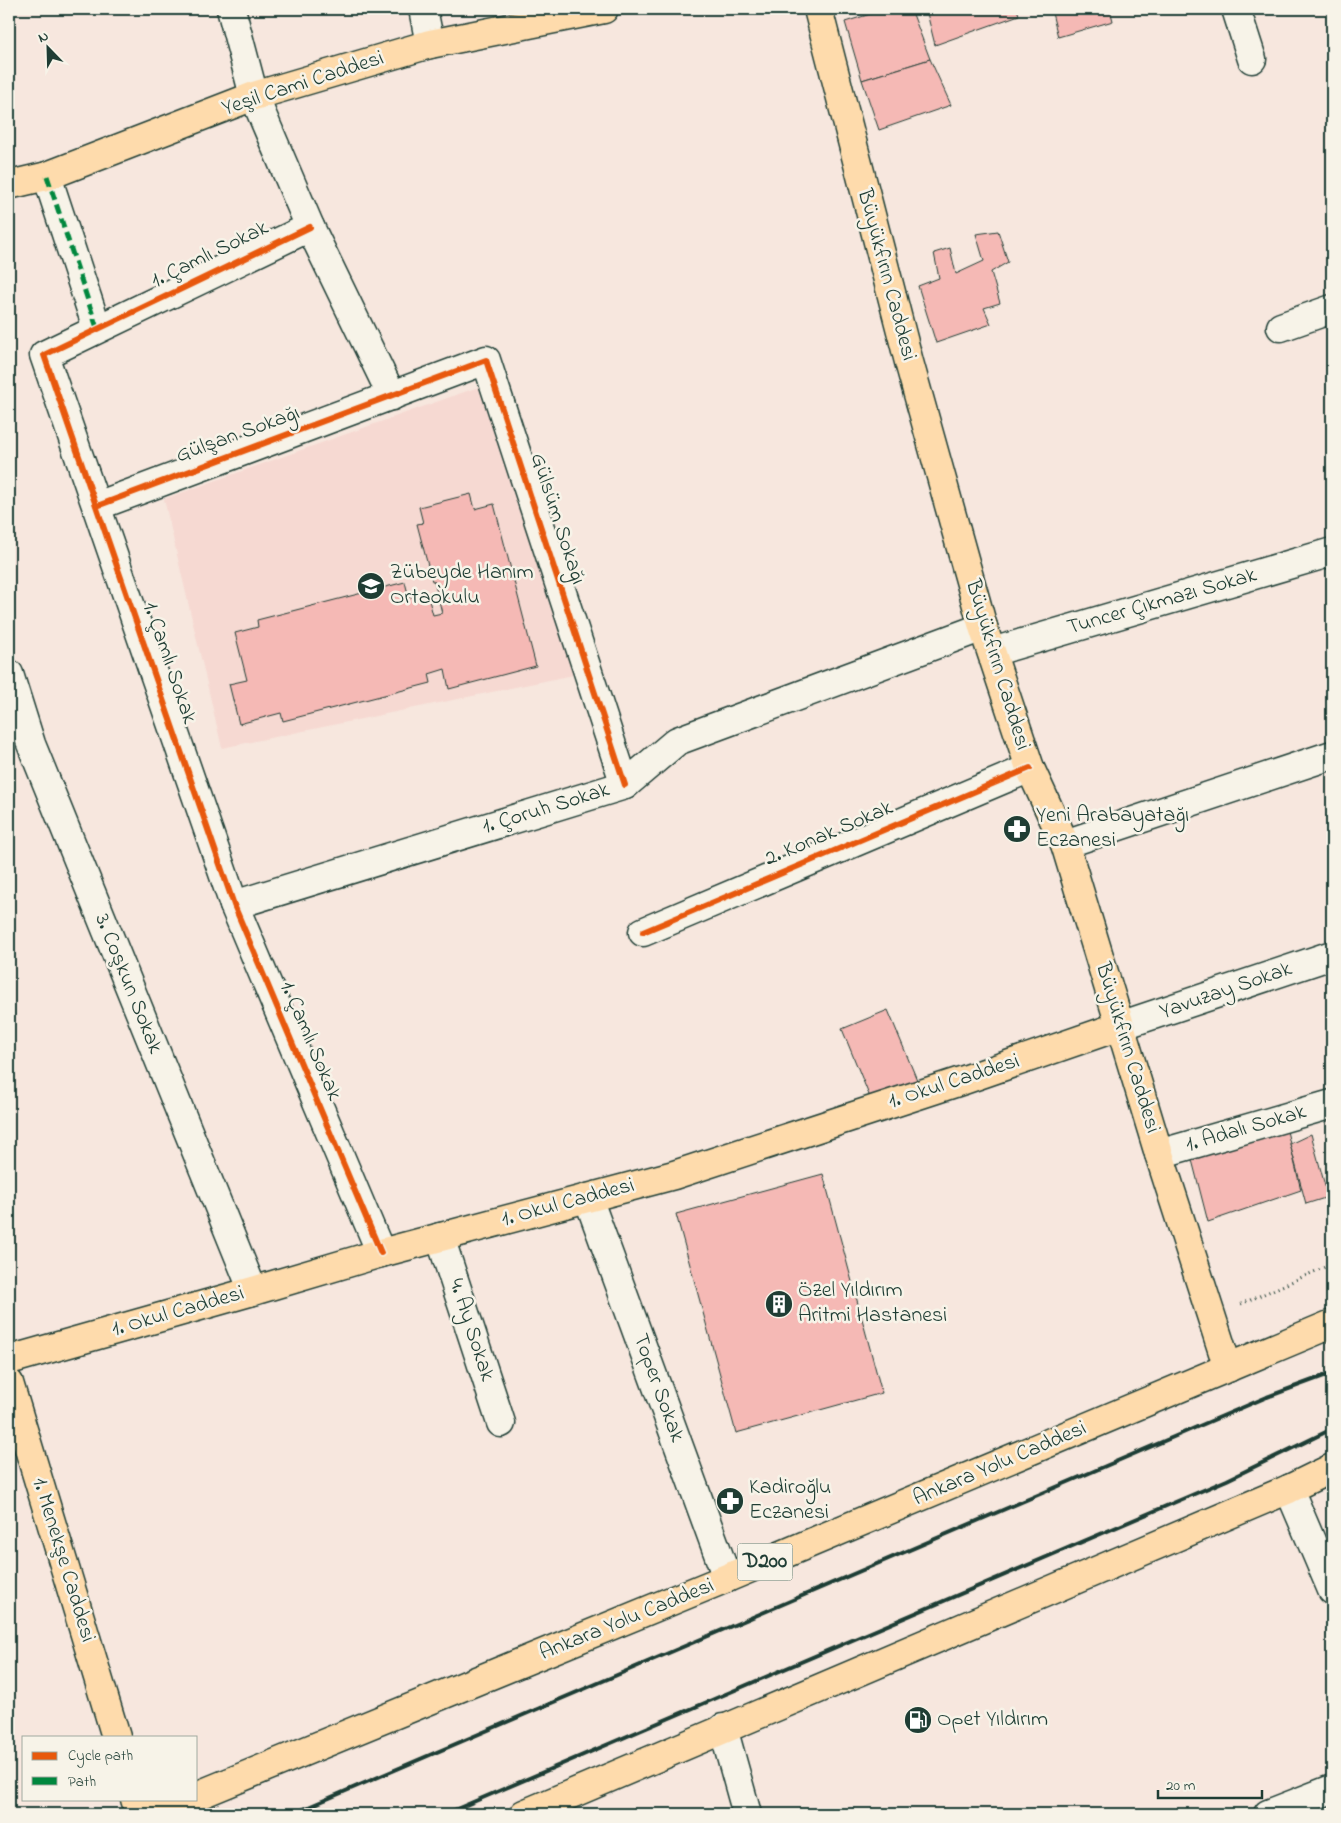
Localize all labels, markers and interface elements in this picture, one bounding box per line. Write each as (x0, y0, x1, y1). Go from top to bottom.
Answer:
north arrow (22, 22, 72, 72)
text: N (35, 26, 52, 49)
street label: Yeşil Cami Caddesi (218, 43, 388, 125)
street label: Büyükfırın Caddesi (846, 185, 924, 365)
street label: 1. Çamlı Sokak (146, 213, 275, 297)
street label: Gülşan Sokağı (172, 398, 305, 473)
street label: Gülsüm Sokağı (520, 449, 593, 589)
place label: Zübeyde Hanım Ortaokulu (390, 557, 534, 614)
street label: Tuncer Çıkmazı Sokak (1063, 560, 1261, 644)
school or university icon: Zübeyde Hanım Ortaokulu (356, 571, 386, 601)
street label: Büyükfırın Caddesi (955, 575, 1038, 754)
street label: 1. Çamlı Sokak (133, 598, 205, 729)
street label: 1. Çoruh Sokak (478, 774, 614, 844)
street label: 2. Konak Sokak (760, 792, 899, 875)
place label: Yeni Arabayatağı Eczanesi (1036, 800, 1189, 857)
pharmacy icon: Yeni Arabayatağı Eczanesi (1002, 814, 1032, 844)
street label: 3. Coşkun Sokak (85, 909, 171, 1059)
street label: Yavuzay Sokak (1156, 953, 1297, 1030)
street label: Büyükfırın Caddesi (1085, 958, 1168, 1137)
street label: 1. Çamlı Sokak (270, 976, 350, 1106)
street label: 1. Okul Caddesi (884, 1046, 1024, 1118)
street label: 1. Adalı Sokak (1182, 1096, 1310, 1161)
street label: 1. Okul Caddesi (498, 1170, 638, 1236)
street label: 4. Ay Sokak (438, 1274, 503, 1386)
place label: Özel Yıldırım Aritmi Hastanesi (798, 1275, 947, 1332)
street label: 1. Okul Caddesi (108, 1278, 248, 1346)
building icon: Özel Yıldırım Aritmi Hastanesi (764, 1289, 794, 1319)
street label: Toper Sokak (624, 1329, 693, 1447)
street label: Ankara Yolu Caddesi (908, 1413, 1092, 1515)
place label: Kadiroğlu Eczanesi (749, 1472, 831, 1529)
street label: 1. Menekşe Caddesi (23, 1474, 103, 1646)
pharmacy icon: Kadiroğlu Eczanesi (715, 1486, 745, 1516)
road number: D200 (738, 1544, 792, 1580)
street label: Ankara Yolu Caddesi (535, 1570, 719, 1670)
place label: Opet Yıldırım (937, 1704, 1048, 1736)
fuel station icon: Opet Yıldırım (903, 1705, 933, 1735)
legend (22, 1736, 198, 1800)
text: Cycle path (68, 1745, 133, 1768)
scale bar (1158, 1768, 1262, 1800)
text: Path (68, 1771, 96, 1793)
text: 20 m (1166, 1775, 1196, 1797)

